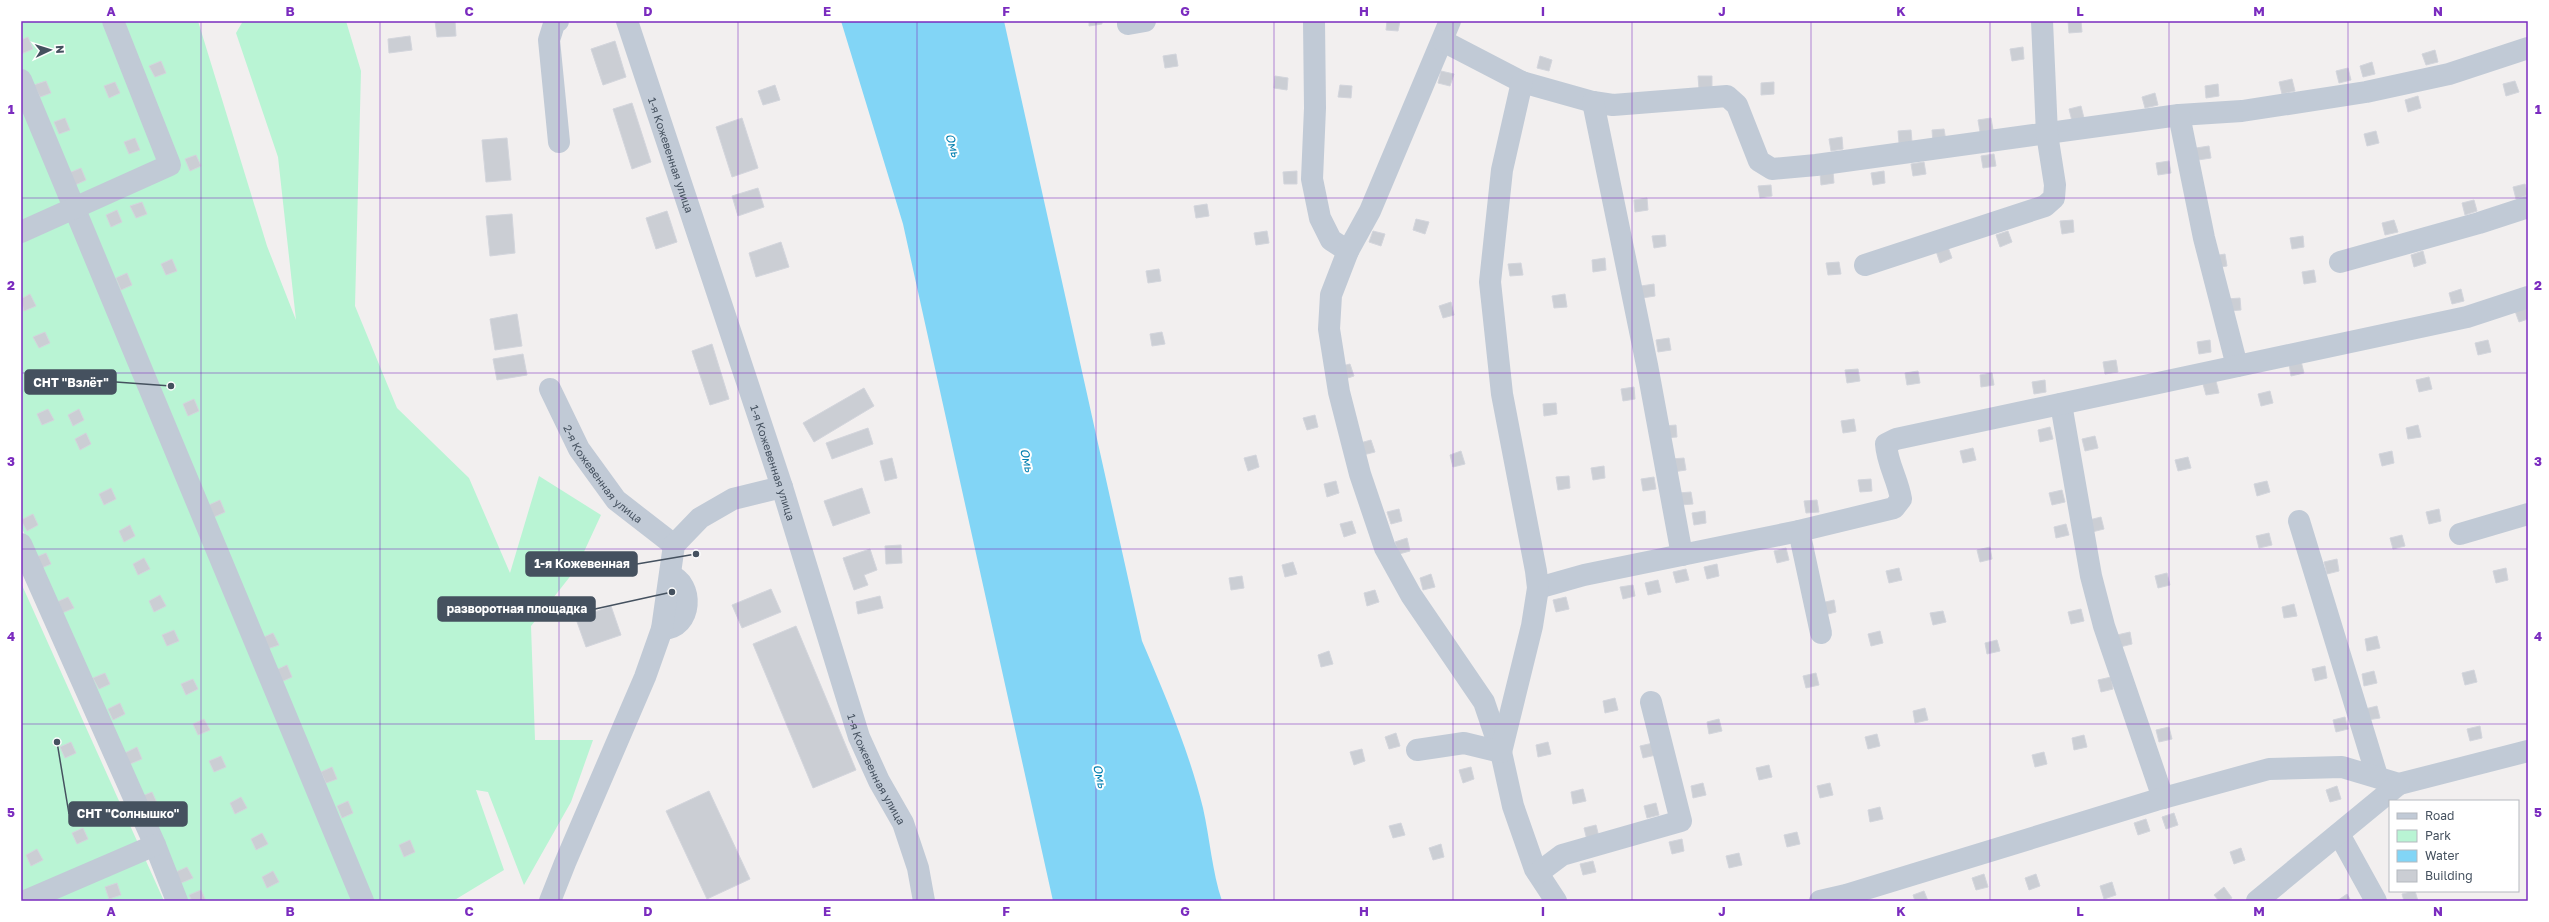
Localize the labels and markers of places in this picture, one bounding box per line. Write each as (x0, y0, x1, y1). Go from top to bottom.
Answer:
callout: СНТ "Взлёт" (25, 370, 116, 394)
callout: 1-я Кожевенная (526, 552, 637, 576)
callout: разворотная площадка (438, 597, 595, 621)
callout: СНТ "Солнышко" (69, 802, 187, 826)

